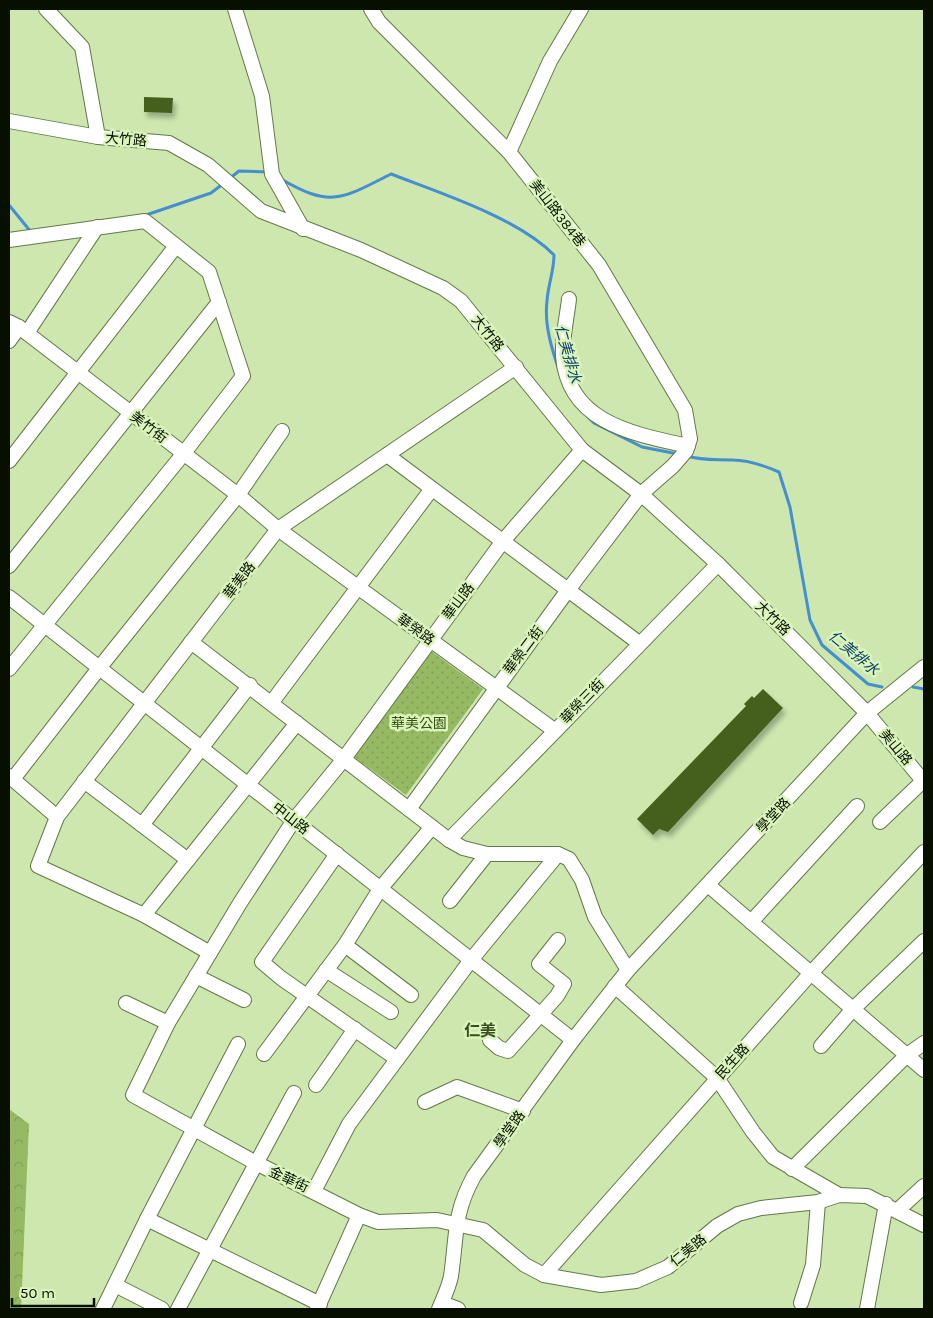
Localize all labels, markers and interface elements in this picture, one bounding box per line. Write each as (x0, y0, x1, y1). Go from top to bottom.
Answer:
street label: 大竹路 (104, 129, 148, 150)
street label: 美山路384巷 (526, 176, 589, 250)
street label: 大竹路 (468, 312, 507, 355)
water label: 仁美排水 (551, 323, 585, 386)
street label: 美竹街 (127, 408, 171, 447)
street label: 華美路 (220, 558, 259, 602)
street label: 華山路 (439, 579, 478, 623)
street label: 大竹路 (752, 598, 794, 639)
street label: 華榮路 (394, 610, 438, 649)
street label: 華榮二街 (500, 623, 547, 678)
water label: 仁美排水 (825, 627, 884, 680)
street label: 華榮三街 (557, 675, 608, 727)
park label: 華美公園 (391, 715, 447, 732)
street label: 美山路 (876, 726, 916, 769)
street label: 學堂路 (753, 794, 794, 836)
street label: 中山路 (269, 799, 312, 838)
district label: 仁美 (464, 1021, 496, 1040)
street label: 民生路 (712, 1040, 753, 1083)
street label: 學堂路 (490, 1107, 529, 1151)
street label: 金華街 (266, 1163, 311, 1196)
street label: 仁美路 (667, 1231, 710, 1270)
scale bar (12, 1276, 95, 1308)
text: 50 m (20, 1284, 55, 1302)

